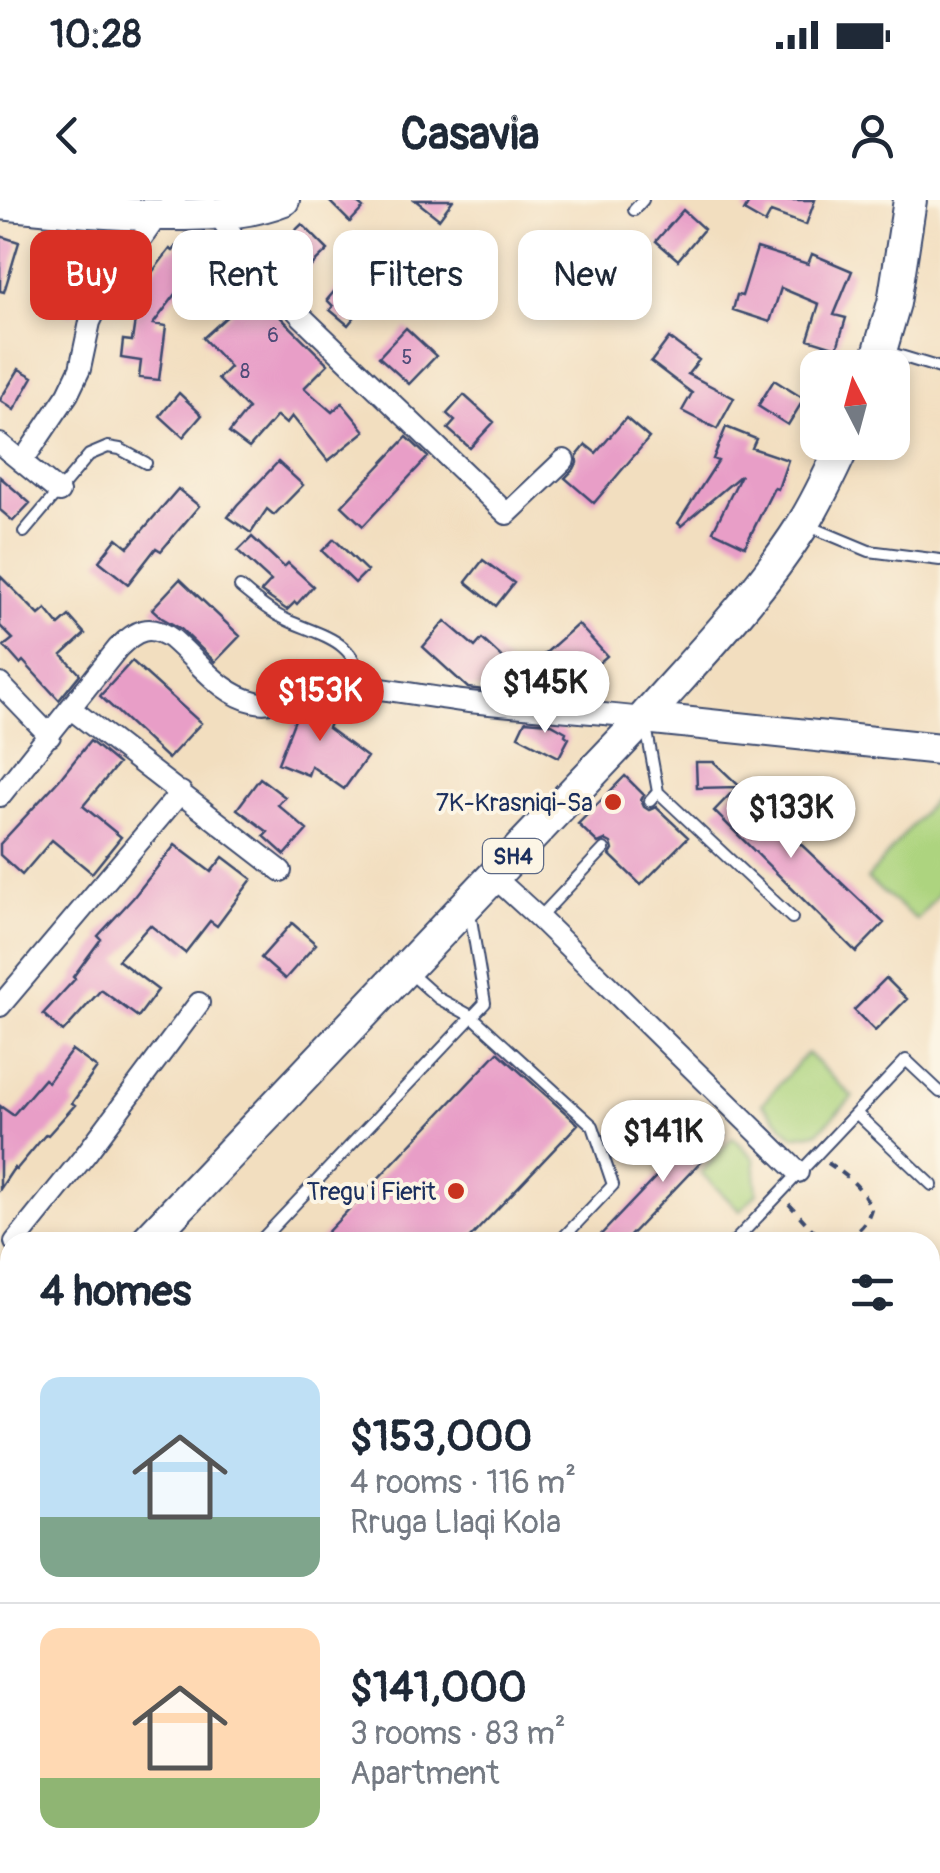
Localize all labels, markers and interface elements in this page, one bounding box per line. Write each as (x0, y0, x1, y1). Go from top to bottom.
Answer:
text: 10:28 (50, 11, 141, 59)
text: Casavia (401, 107, 539, 163)
icon: back (40, 108, 95, 163)
icon: person (845, 108, 900, 163)
chip: Buy (30, 230, 152, 320)
chip: Rent (172, 230, 313, 320)
chip: Filters (333, 230, 498, 320)
chip: New (518, 230, 652, 320)
house number: 6 (267, 323, 279, 348)
house number: 5 (402, 345, 412, 370)
north arrow (800, 350, 910, 460)
map controls (800, 350, 910, 460)
house number: 8 (240, 359, 250, 384)
pin: $145K (475, 651, 615, 736)
pin: $153K (250, 659, 390, 744)
text: $145K (502, 663, 588, 703)
text: $153K (278, 671, 362, 711)
pin: $133K (721, 776, 861, 861)
place label: 7K-Krasniqi-Sa (436, 788, 593, 819)
text: $133K (749, 788, 833, 828)
marker: 7K-Krasniqi-Sa (602, 791, 624, 813)
road number: SH4 (483, 839, 543, 873)
pin: $141K (593, 1100, 733, 1185)
text: $141K (623, 1112, 703, 1152)
place label: Tregu i Fierit (306, 1177, 437, 1208)
marker: Tregu i Fierit (445, 1180, 467, 1202)
icon: filters (845, 1265, 900, 1320)
text: 4 homes (40, 1266, 191, 1318)
text: $153,000 (350, 1411, 532, 1463)
icon: home (120, 1417, 240, 1537)
text: 4 rooms · 116 m² (350, 1463, 576, 1503)
text: Rruga Llaqi Kola (350, 1503, 561, 1543)
text: $141,000 (350, 1662, 527, 1714)
icon: home (120, 1668, 240, 1788)
text: 3 rooms · 83 m² (350, 1714, 566, 1754)
text: Apartment (350, 1754, 499, 1794)

